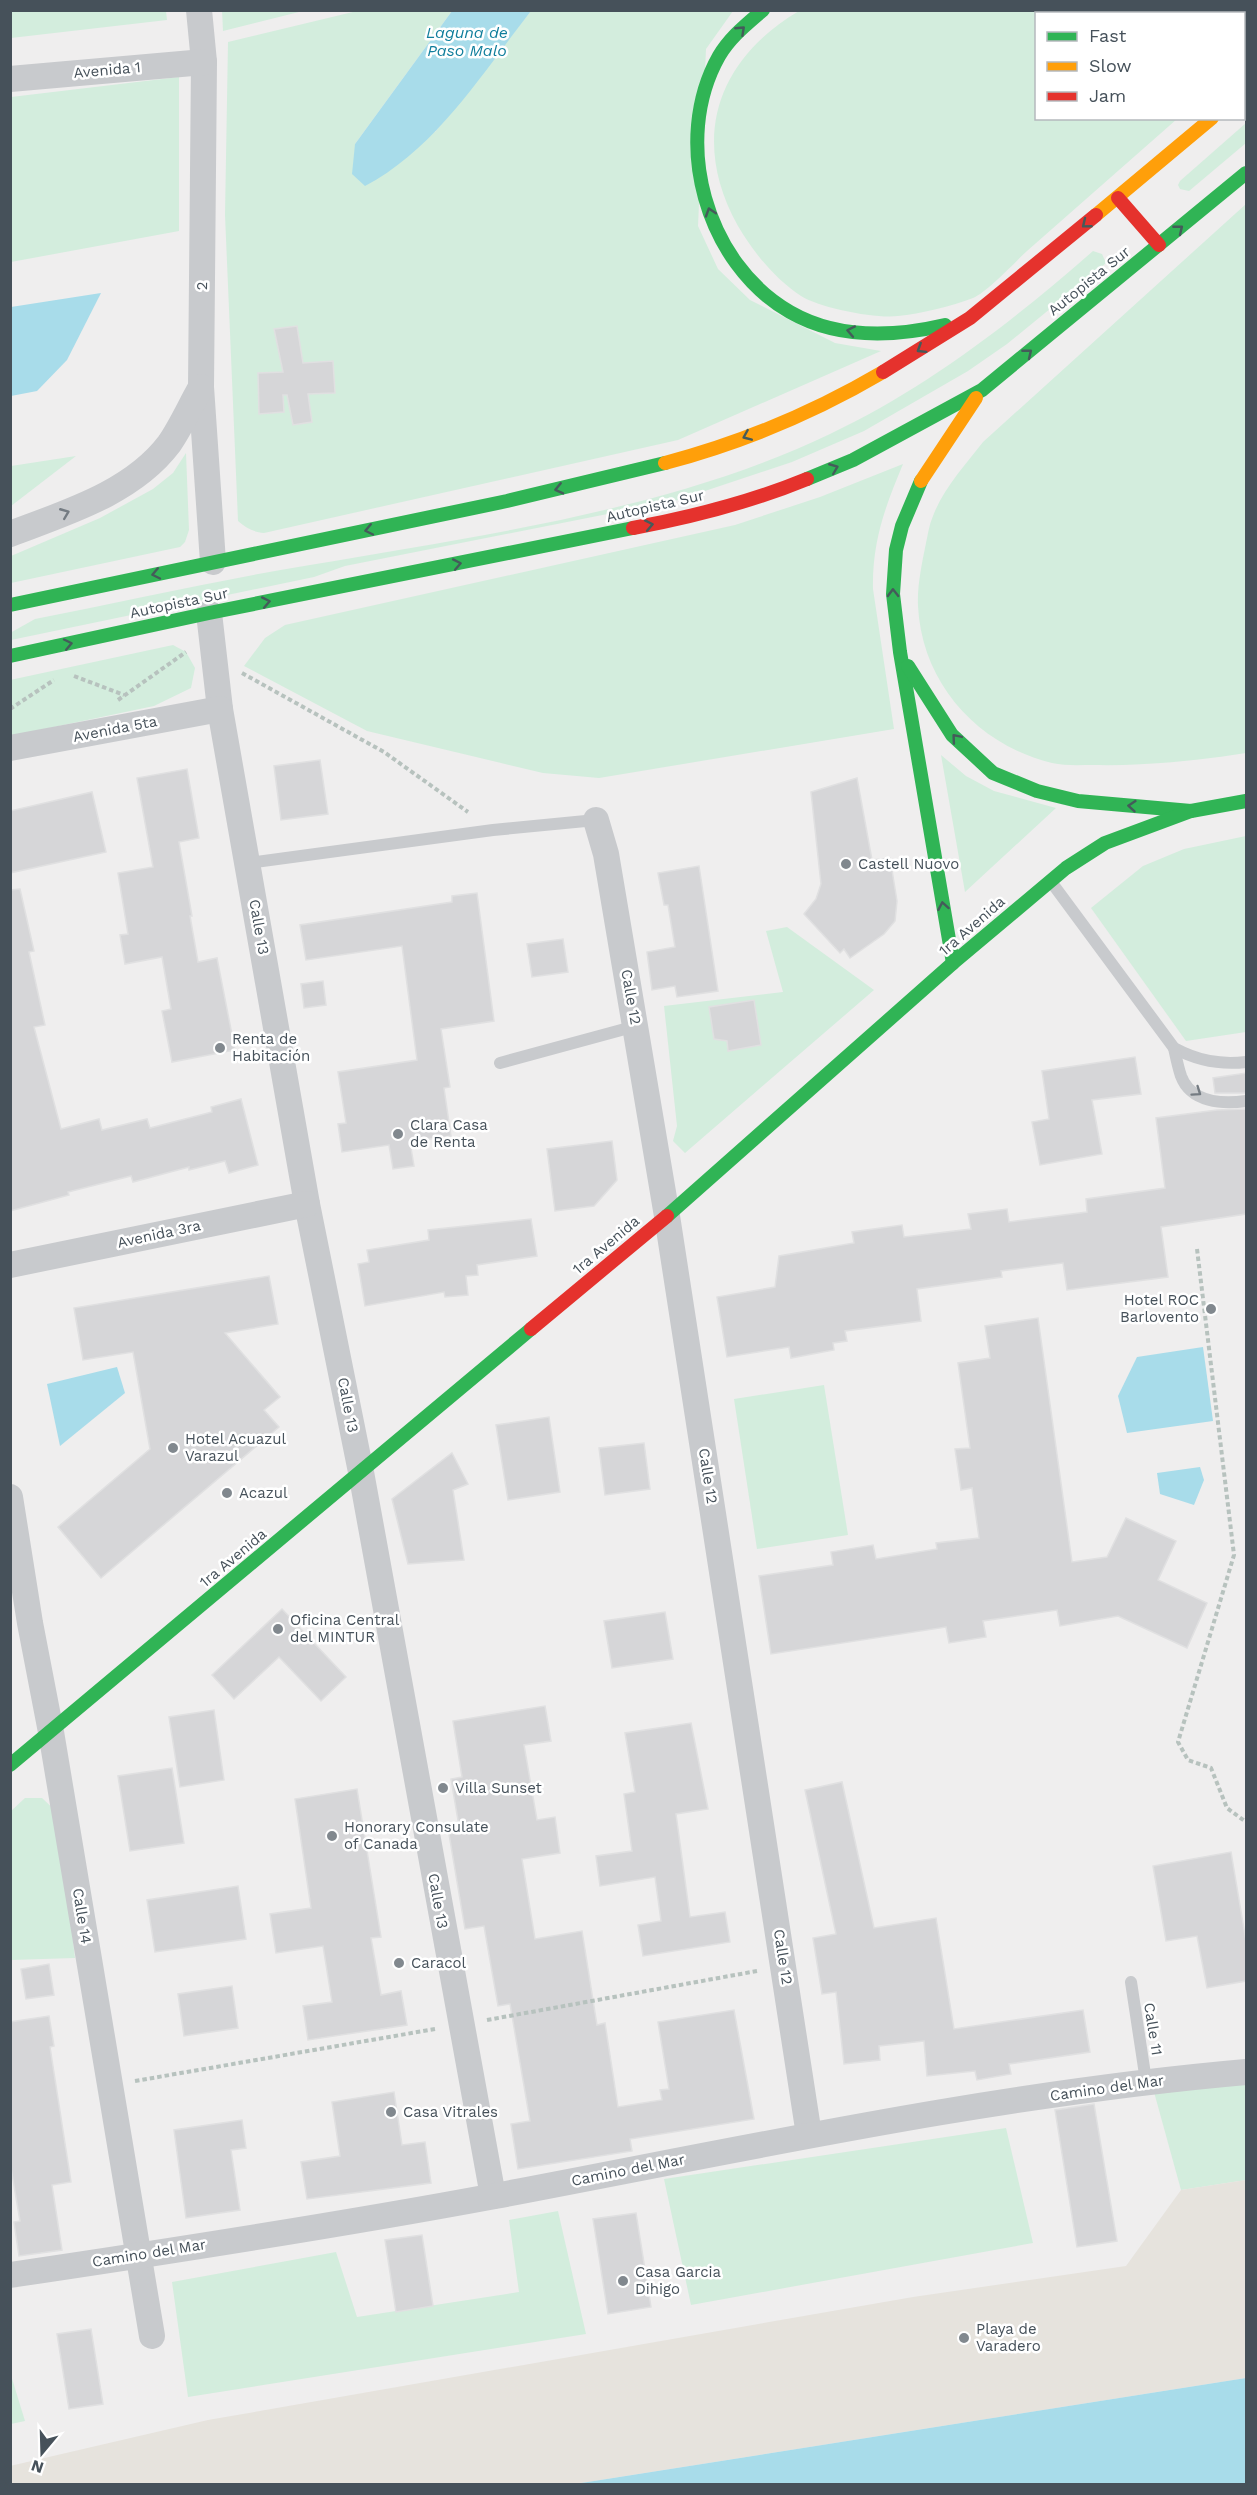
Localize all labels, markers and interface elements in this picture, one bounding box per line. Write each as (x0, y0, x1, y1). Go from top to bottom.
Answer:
legend (1035, 12, 1245, 120)
water label: Laguna de Paso Malo (426, 23, 508, 60)
text: Fast (1089, 25, 1127, 46)
one-way arrow (735, 26, 745, 37)
text: Slow (1089, 55, 1132, 76)
street label: Avenida 1 (73, 58, 141, 82)
text: Jam (1089, 85, 1126, 106)
one-way arrow (704, 207, 717, 218)
one-way arrow (1082, 216, 1093, 227)
one-way arrow (1172, 226, 1183, 237)
street label: Autopista Sur (1044, 243, 1134, 319)
street label: 2 (193, 281, 211, 291)
one-way arrow (846, 325, 856, 338)
one-way arrow (917, 341, 927, 353)
one-way arrow (1021, 349, 1032, 360)
one-way arrow (742, 429, 753, 441)
one-way arrow (828, 463, 839, 475)
one-way arrow (555, 482, 565, 495)
street label: Autopista Sur (604, 486, 706, 526)
one-way arrow (59, 508, 70, 520)
one-way arrow (643, 519, 653, 532)
one-way arrow (364, 523, 374, 536)
one-way arrow (452, 558, 462, 571)
one-way arrow (151, 567, 161, 580)
street label: Autopista Sur (128, 584, 230, 622)
one-way arrow (887, 589, 899, 598)
one-way arrow (261, 596, 271, 609)
one-way arrow (62, 638, 72, 651)
street label: Avenida 5ta (71, 712, 159, 746)
one-way arrow (952, 734, 963, 745)
one-way arrow (1128, 800, 1137, 813)
place label: Castell Nuovo (858, 855, 959, 873)
marker: Castell Nuovo (839, 857, 853, 871)
street label: 1ra Avenida (935, 892, 1009, 960)
street label: Calle 13 (245, 898, 273, 956)
one-way arrow (938, 901, 950, 910)
street label: Calle 12 (617, 968, 645, 1026)
place label: Renta de Habitación (232, 1030, 310, 1065)
marker: Renta de Habitación (213, 1041, 227, 1055)
one-way arrow (1191, 1085, 1202, 1096)
place label: Clara Casa de Renta (410, 1116, 488, 1151)
marker: Clara Casa de Renta (391, 1127, 405, 1141)
street label: 1ra Avenida (569, 1212, 643, 1278)
street label: Avenida 3ra (116, 1216, 203, 1252)
place label: Hotel ROC Barlovento (1120, 1291, 1199, 1326)
marker: Hotel ROC Barlovento (1204, 1302, 1218, 1316)
street label: Calle 13 (334, 1376, 362, 1434)
place label: Hotel Acuazul Varazul (185, 1430, 286, 1465)
marker: Hotel Acuazul Varazul (166, 1441, 180, 1455)
street label: Calle 12 (695, 1447, 721, 1505)
place label: Acazul (239, 1484, 288, 1502)
marker: Acazul (220, 1486, 234, 1500)
street label: 1ra Avenida (196, 1525, 270, 1591)
place label: Oficina Central del MINTUR (290, 1611, 400, 1646)
marker: Oficina Central del MINTUR (271, 1622, 285, 1636)
place label: Villa Sunset (455, 1779, 543, 1797)
marker: Villa Sunset (436, 1781, 450, 1795)
place label: Honorary Consulate of Canada (344, 1818, 489, 1853)
marker: Honorary Consulate of Canada (325, 1829, 339, 1843)
street label: Calle 13 (424, 1872, 452, 1930)
street label: Calle 14 (69, 1887, 95, 1945)
street label: Calle 12 (770, 1928, 796, 1986)
place label: Caracol (411, 1954, 467, 1972)
marker: Caracol (392, 1956, 406, 1970)
street label: Calle 11 (1140, 2001, 1166, 2057)
street label: Camino del Mar (1049, 2071, 1165, 2105)
place label: Casa Vitrales (403, 2103, 498, 2121)
marker: Casa Vitrales (384, 2105, 398, 2119)
street label: Camino del Mar (570, 2150, 686, 2190)
street label: Camino del Mar (91, 2235, 207, 2271)
place label: Casa Garcia Dihigo (635, 2263, 722, 2298)
marker: Casa Garcia Dihigo (616, 2274, 630, 2288)
place label: Playa de Varadero (976, 2320, 1041, 2355)
marker: Playa de Varadero (957, 2331, 971, 2345)
north arrow (12, 2423, 72, 2483)
text: N (29, 2456, 46, 2478)

